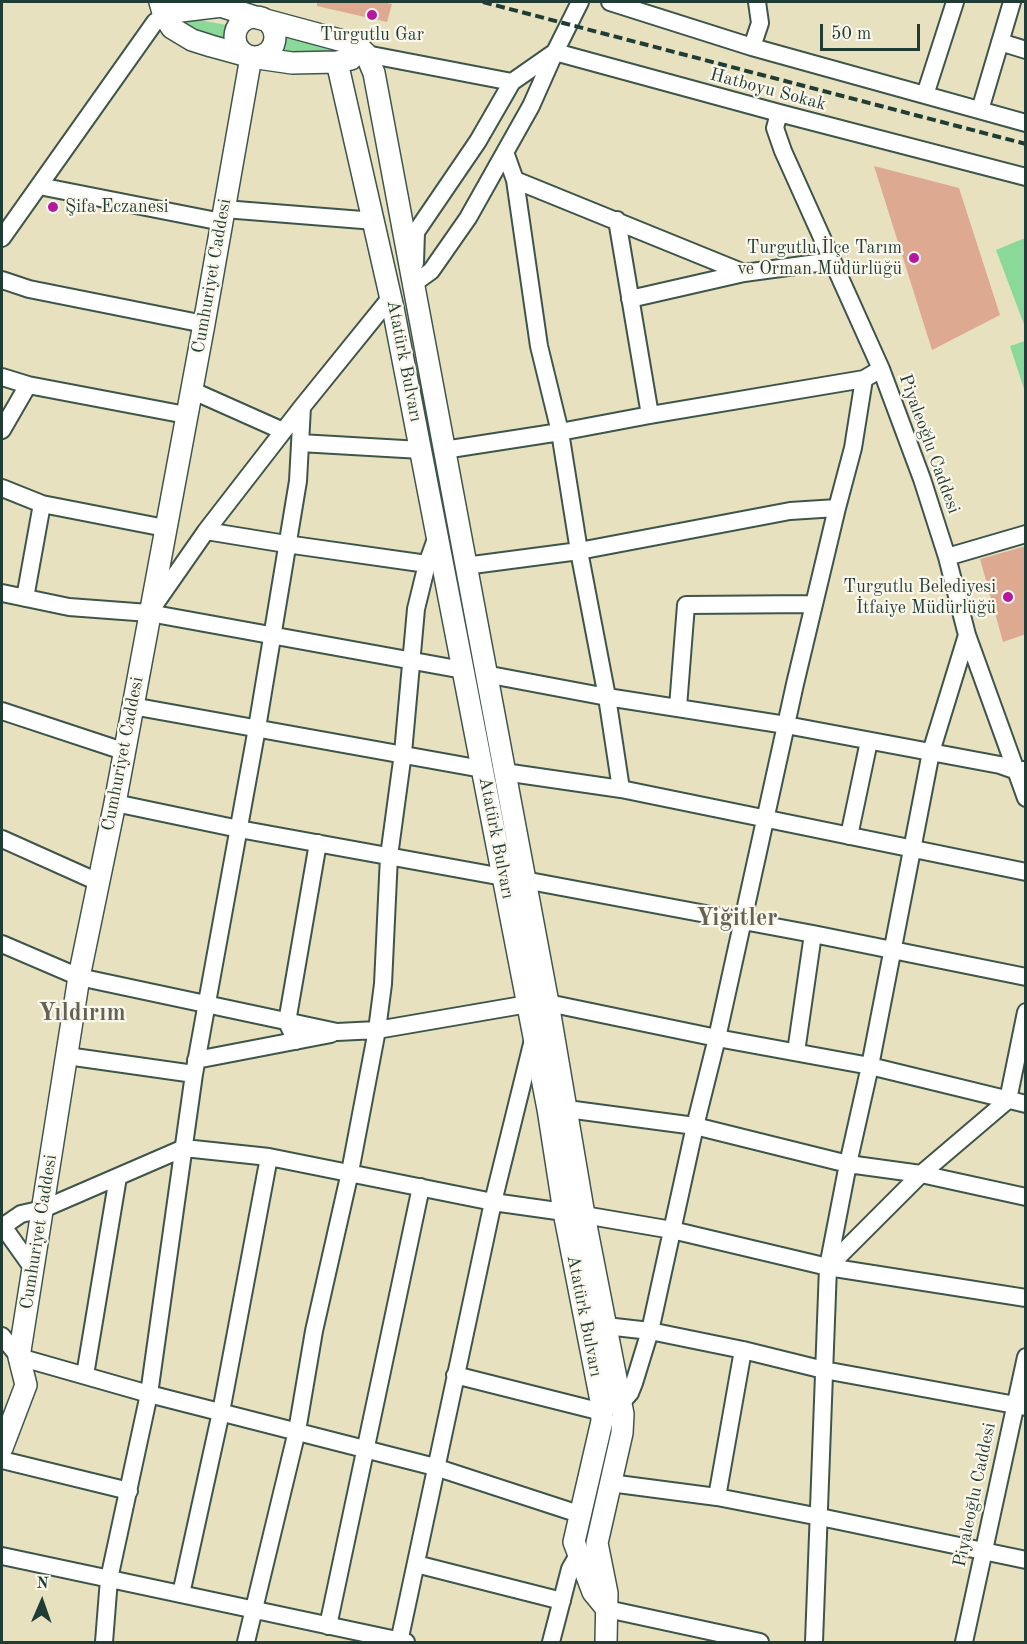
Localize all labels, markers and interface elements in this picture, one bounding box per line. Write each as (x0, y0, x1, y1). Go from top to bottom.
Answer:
marker: Turgutlu Gar (365, 8, 379, 22)
scale bar (823, 12, 924, 50)
place label: Turgutlu Gar (320, 24, 424, 46)
text: 50 m (831, 25, 871, 43)
street label: Hatboyu Sokak (708, 64, 828, 116)
place label: Şifa Eczanesi (65, 196, 169, 218)
street label: Cumhuriyet Caddesi (188, 197, 236, 355)
marker: Şifa Eczanesi (46, 200, 60, 214)
place label: Turgutlu İlçe Tarım ve Orman Müdürlüğü (737, 237, 902, 280)
marker: Turgutlu İlçe Tarım ve Orman Müdürlüğü (907, 251, 921, 265)
street label: Atatürk Bulvarı (382, 298, 426, 424)
street label: Piyaleoğlu Caddesi (894, 371, 964, 517)
place label: Turgutlu Belediyesi İtfaiye Müdürlüğü (843, 576, 996, 618)
marker: Turgutlu Belediyesi İtfaiye Müdürlüğü (1001, 590, 1015, 604)
street label: Cumhuriyet Caddesi (97, 675, 149, 833)
street label: Atatürk Bulvarı (474, 775, 518, 901)
district label: Yiğitler (696, 905, 778, 933)
district label: Yıldırım (38, 1000, 126, 1028)
street label: Cumhuriyet Caddesi (16, 1153, 62, 1311)
street label: Atatürk Bulvarı (562, 1253, 606, 1379)
street label: Piyaleoğlu Caddesi (949, 1421, 1001, 1569)
north arrow (12, 1572, 72, 1632)
text: N (36, 1576, 49, 1592)

